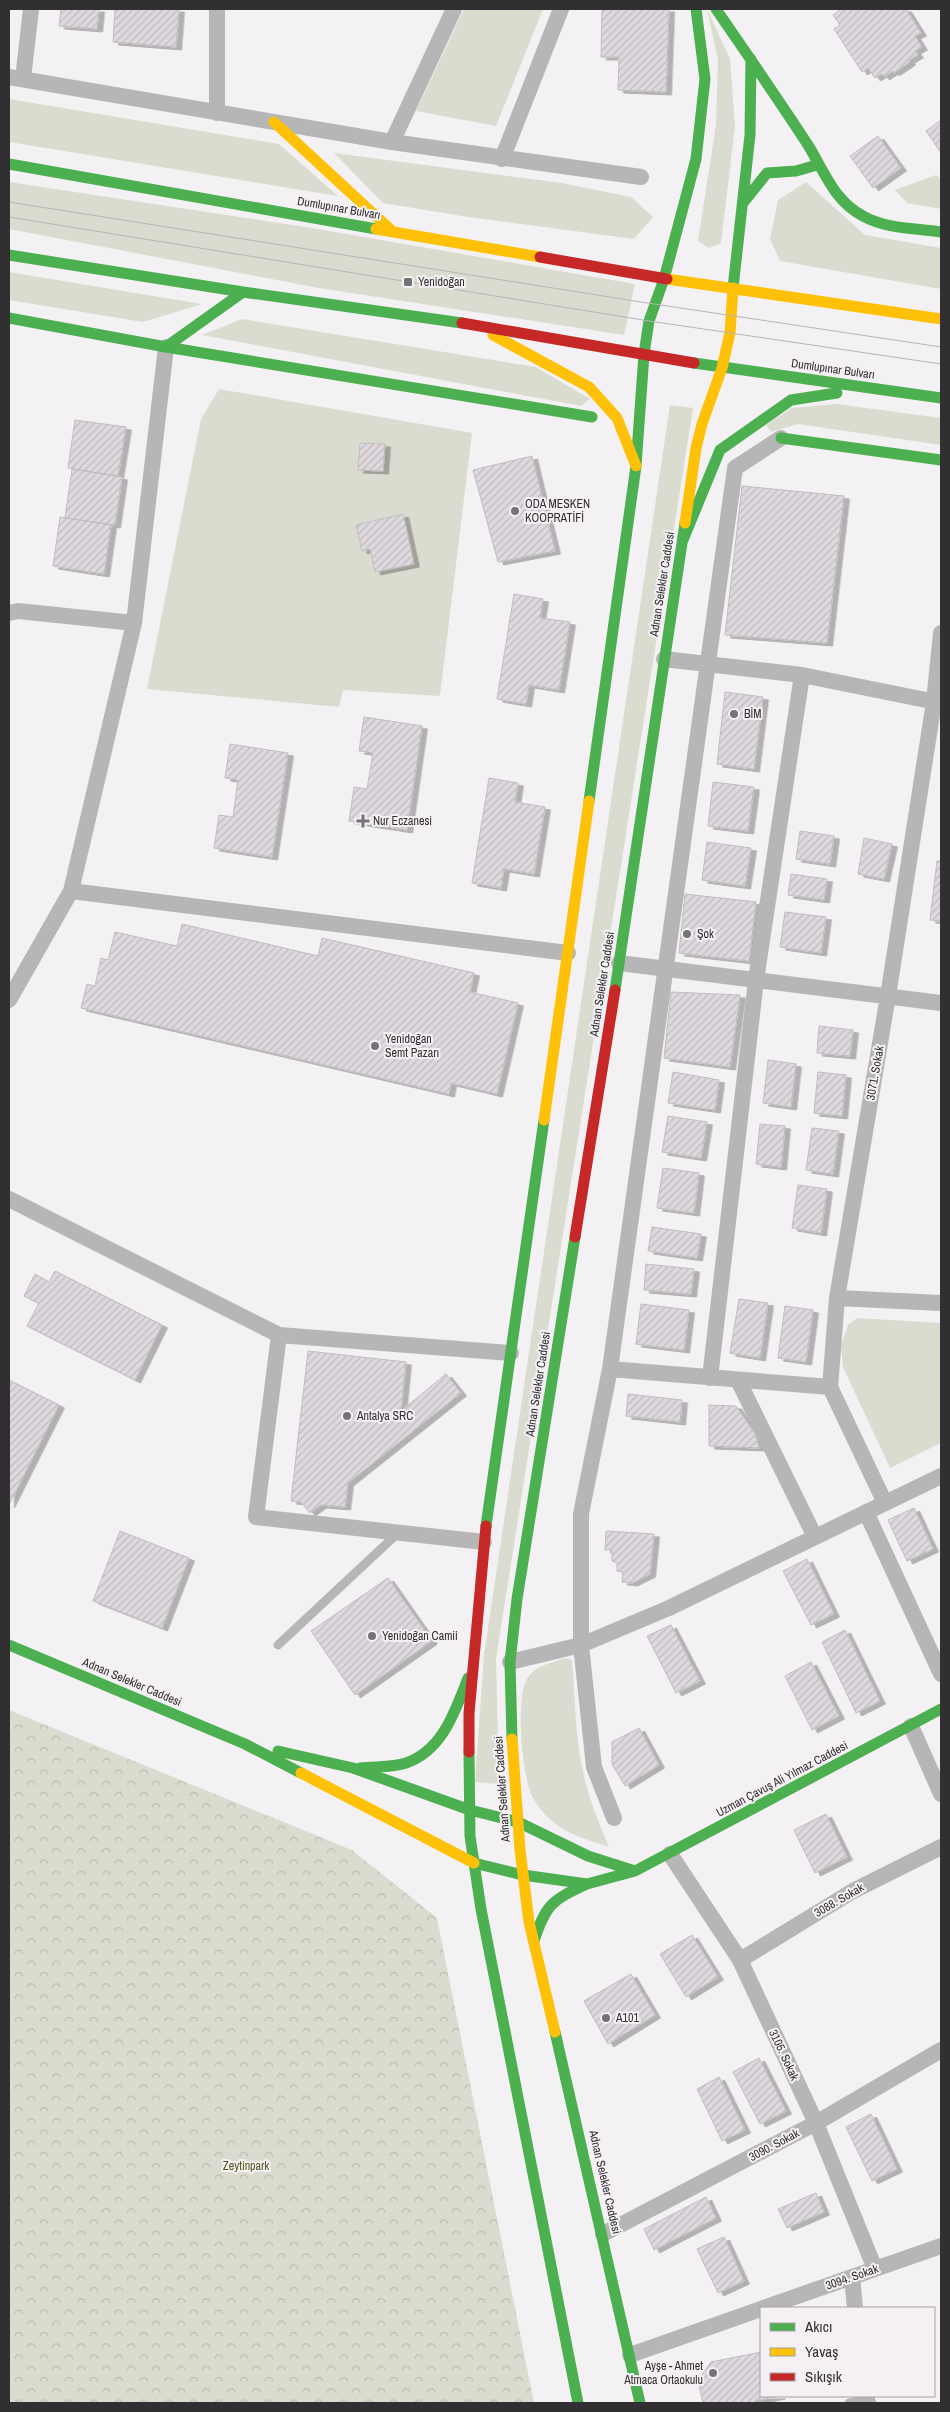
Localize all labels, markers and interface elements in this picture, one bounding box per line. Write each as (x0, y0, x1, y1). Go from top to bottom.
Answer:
street label: Dumlupınar Bulvarı (296, 193, 382, 223)
place label: Yenidoğan (418, 274, 465, 290)
marker: Yenidoğan (402, 276, 414, 288)
street label: Dumlupınar Bulvarı (790, 355, 876, 383)
place label: ODA MESKEN KOOPRATİFİ (525, 496, 590, 526)
marker: ODA MESKEN KOOPRATİFİ (509, 505, 521, 517)
street label: Adnan Selekler Caddesi (646, 530, 678, 639)
place label: BİM (744, 706, 762, 722)
marker: BİM (728, 708, 740, 720)
place label: Nur Eczanesi (373, 813, 432, 829)
marker: Nur Eczanesi (357, 815, 369, 827)
place label: Şok (697, 926, 714, 942)
marker: Şok (681, 928, 693, 940)
street label: Adnan Selekler Caddesi (586, 930, 618, 1039)
place label: Yenidoğan Semt Pazarı (385, 1031, 439, 1061)
marker: Yenidoğan Semt Pazarı (369, 1040, 381, 1052)
street label: 3071. Sokak (862, 1045, 888, 1101)
street label: Adnan Selekler Caddesi (522, 1330, 554, 1439)
place label: Antalya SRC (356, 1408, 413, 1424)
marker: Antalya SRC (341, 1410, 353, 1422)
place label: Yenidoğan Camii (382, 1628, 458, 1644)
marker: Yenidoğan Camii (366, 1630, 378, 1642)
street label: Adnan Selekler Caddesi (79, 1654, 184, 1710)
street label: Adnan Selekler Caddesi (490, 1736, 514, 1843)
street label: Uzman Çavuş Ali Yılmaz Caddesi (713, 1737, 851, 1821)
street label: 3088. Sokak (811, 1879, 867, 1921)
place label: A101 (615, 2010, 640, 2026)
marker: A101 (600, 2012, 612, 2024)
street label: 3105. Sokak (765, 2027, 803, 2083)
street label: 3090. Sokak (746, 2125, 802, 2165)
street label: Adnan Selekler Caddesi (585, 2128, 625, 2236)
park label: Zeytinpark (223, 2158, 269, 2174)
street label: 3094. Sokak (824, 2261, 881, 2293)
legend (760, 2307, 935, 2397)
text: Akıcı (804, 2316, 832, 2337)
text: Yavaş (805, 2341, 838, 2362)
place label: Ayşe - Ahmet Atmaca Ortaokulu (623, 2358, 703, 2388)
text: Sıkışık (805, 2366, 843, 2387)
marker: Ayşe - Ahmet Atmaca Ortaokulu (707, 2367, 719, 2379)

